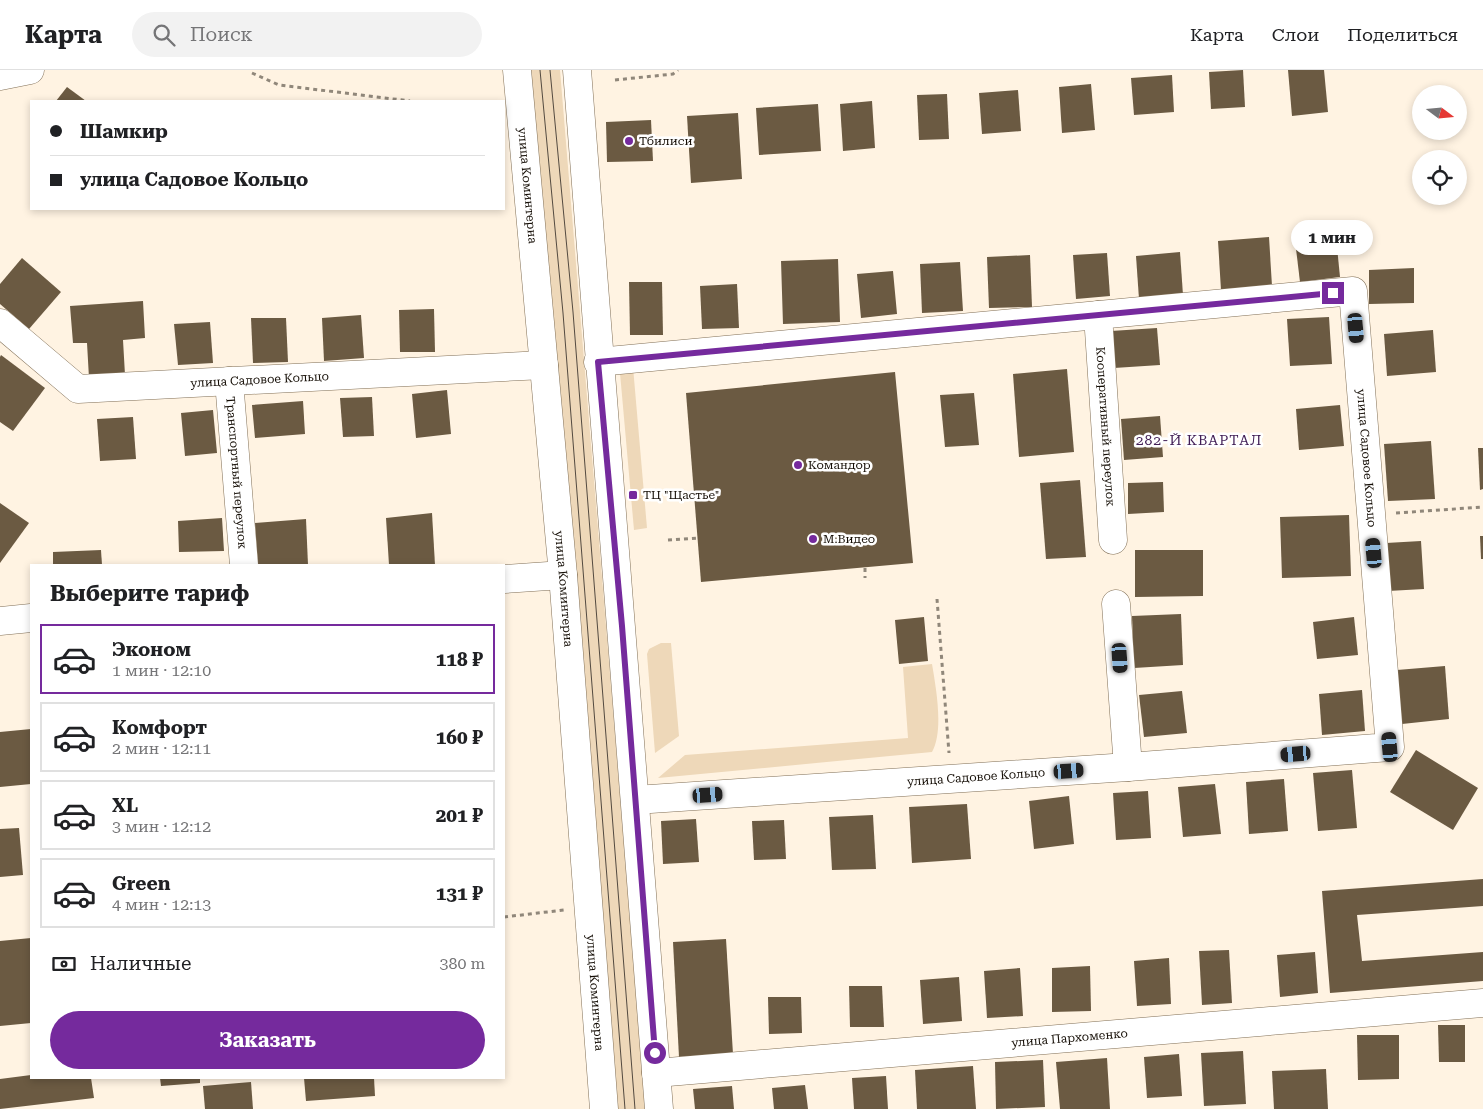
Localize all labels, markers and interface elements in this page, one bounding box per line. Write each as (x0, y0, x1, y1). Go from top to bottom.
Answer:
search box (132, 12, 482, 57)
text: Карта (25, 21, 102, 49)
icon: search (150, 21, 178, 49)
text: Поиск (190, 23, 253, 46)
text: Карта (1190, 24, 1244, 45)
text: Слои (1272, 24, 1319, 45)
text: Поделиться (1347, 24, 1458, 45)
north arrow (1412, 85, 1468, 140)
map controls (1412, 85, 1467, 205)
text: Шамкир (80, 120, 168, 143)
street label: улица Коминтерна (515, 127, 540, 245)
place label: Тбилиси (639, 134, 693, 148)
marker: Тбилиси (623, 135, 635, 147)
button: locate (1412, 150, 1467, 205)
text: улица Садовое Кольцо (80, 168, 308, 191)
callout: 1 мин (1292, 220, 1374, 256)
text: 1 мин (1308, 228, 1356, 247)
route end (1322, 282, 1344, 304)
car (1347, 312, 1364, 344)
street label: Кооперативный переулок (1093, 346, 1118, 508)
street label: улица Садовое Кольцо (190, 369, 329, 390)
street label: улица Садовое Кольцо (1354, 388, 1379, 528)
street label: Транспортный переулок (223, 396, 250, 550)
district label: 282-Й КВАРТАЛ (1136, 432, 1262, 448)
place label: Командор (808, 458, 871, 472)
marker: Командор (792, 459, 804, 471)
place label: ТЦ "Щастье" (643, 488, 719, 502)
marker: ТЦ "Щастье" (627, 489, 639, 501)
street label: улица Коминтерна (552, 530, 576, 648)
place label: М.Видео (823, 532, 875, 546)
marker: М.Видео (807, 533, 819, 545)
car (1365, 537, 1382, 569)
text: Выберите тариф (50, 581, 249, 606)
icon: car (52, 637, 97, 682)
text: Эконом (112, 638, 191, 661)
car (1111, 643, 1128, 673)
text: 118 ₽ (436, 648, 483, 671)
text: 1 мин · 12:10 (112, 661, 211, 680)
icon: car (52, 715, 97, 760)
text: Комфорт (112, 716, 207, 739)
text: 160 ₽ (436, 726, 483, 749)
car (1381, 731, 1398, 763)
text: 2 мин · 12:11 (112, 739, 211, 758)
car (1280, 745, 1311, 763)
car (1053, 762, 1084, 780)
street label: улица Садовое Кольцо (906, 765, 1046, 789)
car (692, 786, 723, 804)
icon: car (52, 793, 97, 838)
text: XL (112, 794, 138, 817)
text: 201 ₽ (436, 804, 483, 827)
text: 3 мин · 12:12 (112, 817, 211, 836)
icon: car (52, 871, 97, 916)
text: Green (112, 872, 170, 895)
text: 131 ₽ (436, 882, 483, 905)
text: 4 мин · 12:13 (112, 895, 211, 914)
street label: улица Коминтерна (584, 934, 607, 1052)
icon: cash (50, 950, 78, 978)
text: Наличные (90, 952, 191, 975)
text: 380 m (439, 954, 485, 973)
button: Заказать (50, 1011, 485, 1069)
street label: улица Пархоменко (1011, 1026, 1128, 1050)
route start (644, 1042, 666, 1064)

